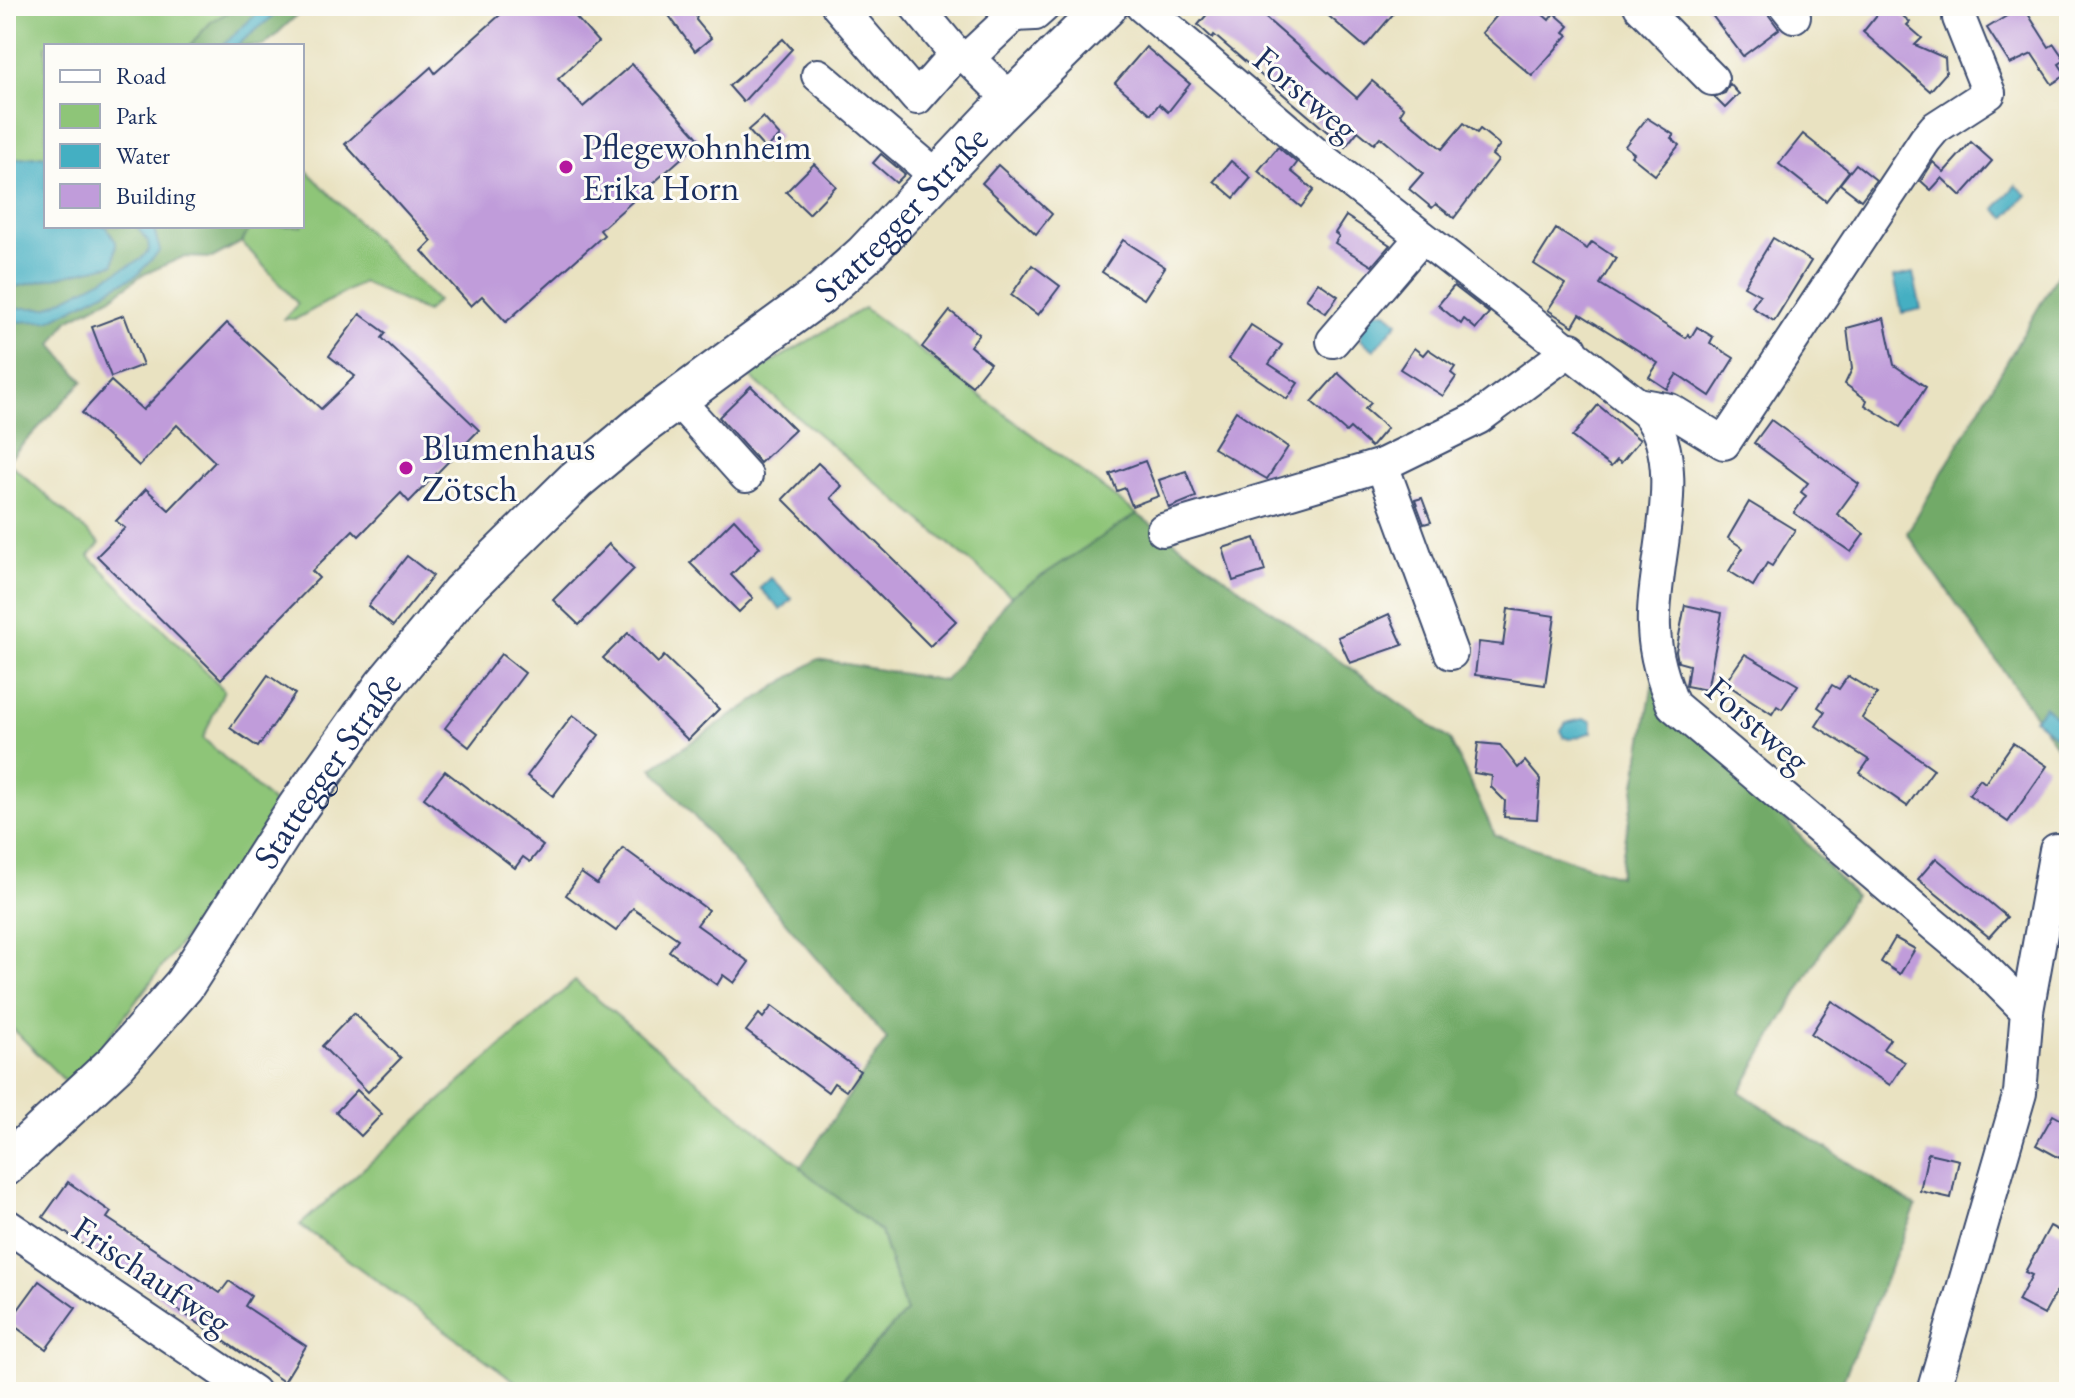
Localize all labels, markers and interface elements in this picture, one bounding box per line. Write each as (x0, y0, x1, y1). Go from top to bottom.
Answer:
street label: Forstweg (1244, 35, 1369, 151)
legend (44, 44, 304, 228)
text: Road (116, 60, 167, 91)
text: Park (116, 100, 158, 131)
street label: Stattegger Straße (803, 115, 998, 313)
place label: Pflegewohnheim Erika Horn (582, 123, 812, 211)
text: Water (116, 140, 170, 171)
marker: Pflegewohnheim Erika Horn (557, 158, 575, 176)
text: Building (116, 180, 196, 211)
place label: Blumenhaus Zötsch (422, 424, 595, 512)
marker: Blumenhaus Zötsch (397, 459, 415, 477)
street label: Stattegger Straße (241, 660, 411, 877)
street label: Forstweg (1696, 666, 1820, 782)
street label: Frischaufweg (63, 1205, 241, 1346)

